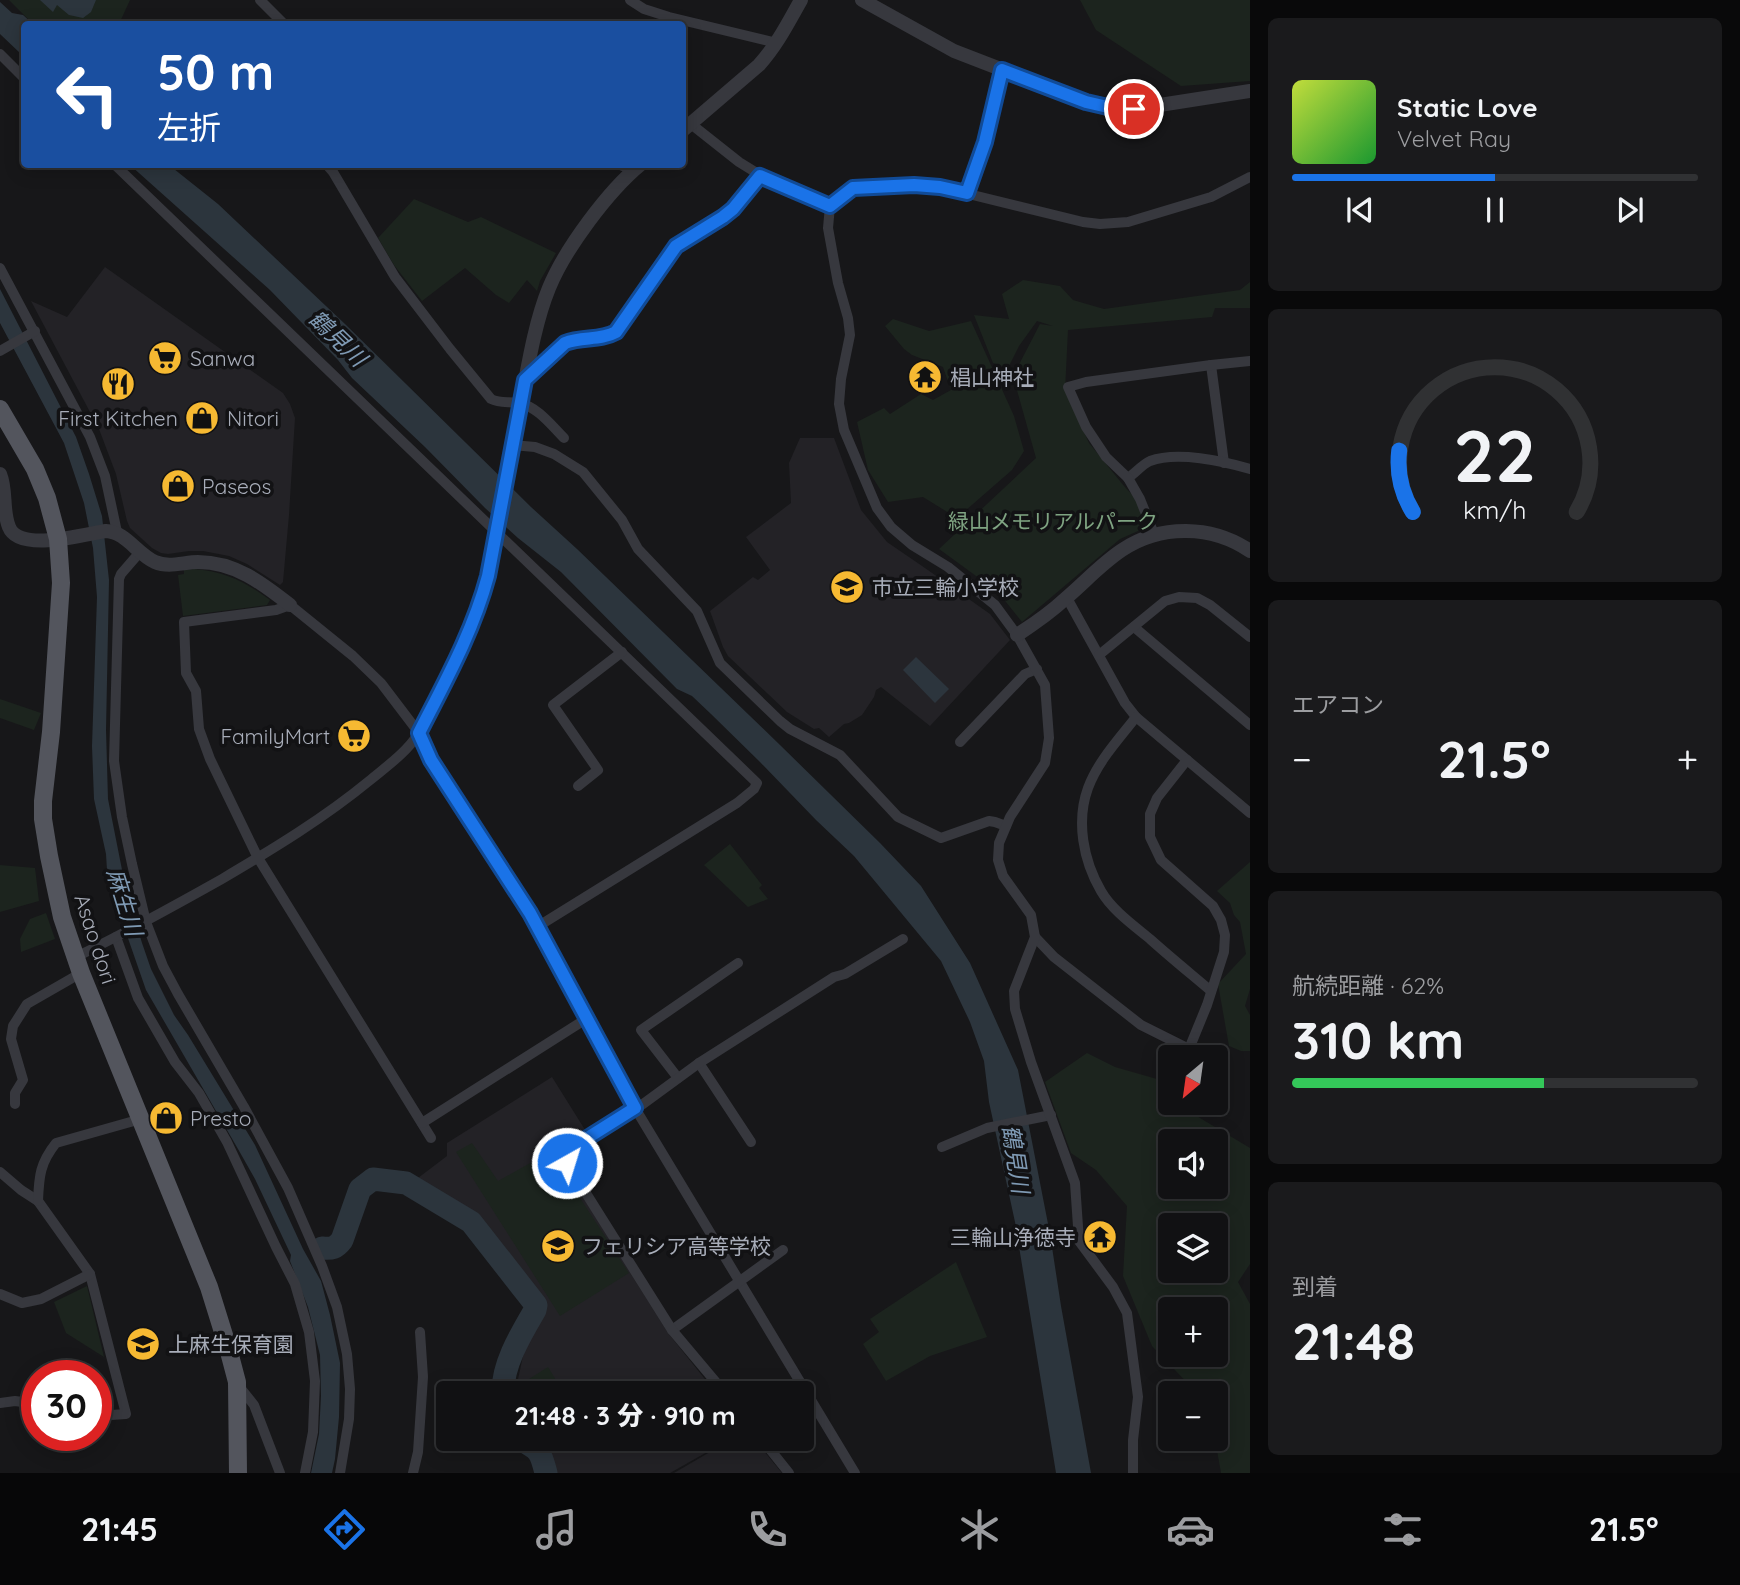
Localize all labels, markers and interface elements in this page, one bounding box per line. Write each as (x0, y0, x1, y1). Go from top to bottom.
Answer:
text: 50 m (157, 41, 274, 102)
icon: left (42, 49, 133, 140)
pin (1104, 79, 1164, 139)
icon: arrive (1115, 90, 1153, 128)
text: Static Love (1397, 91, 1538, 124)
text: 左折 (157, 107, 221, 147)
text: Velvet Ray (1397, 124, 1511, 153)
icon: previous (1341, 191, 1379, 229)
icon: pause (1476, 191, 1514, 229)
icon: next (1611, 191, 1649, 229)
water label: 鶴見川 (303, 304, 375, 374)
supermarket icon: Sanwa (146, 339, 184, 377)
place label: Sanwa (190, 345, 255, 371)
temple icon: 椙山神社 (906, 358, 944, 396)
place label: 椙山神社 (950, 364, 1034, 390)
restaurant icon: First Kitchen (99, 365, 137, 403)
shop icon: Nitori (183, 399, 221, 437)
place label: First Kitchen (58, 405, 178, 431)
place label: Nitori (227, 405, 279, 431)
text: 22 (1454, 409, 1536, 500)
shop icon: Paseos (159, 467, 197, 505)
place label: Paseos (202, 473, 271, 499)
text: km/h (1463, 493, 1527, 524)
park label: 緑山メモリアルパーク (948, 508, 1158, 534)
school or university icon: 市立三輪小学校 (828, 568, 866, 606)
place label: 市立三輪小学校 (872, 574, 1019, 600)
text: エアコン (1292, 690, 1384, 719)
supermarket icon: FamilyMart (335, 717, 373, 755)
place label: FamilyMart (220, 723, 330, 749)
text: 21.5° (1438, 726, 1551, 791)
text: − (1292, 735, 1312, 783)
text: + (1677, 735, 1698, 783)
water label: 麻生川 (101, 865, 150, 942)
street label: Asao dori (69, 891, 123, 987)
text: 航続距離 · 62% (1292, 971, 1444, 1000)
text: 310 km (1292, 1007, 1464, 1072)
north arrow (1158, 1045, 1228, 1115)
map controls (1158, 1045, 1228, 1451)
shop icon: Presto (147, 1099, 185, 1137)
place label: Presto (190, 1105, 252, 1131)
water label: 鶴見川 (996, 1123, 1036, 1198)
position arrow (530, 1126, 604, 1200)
button: sound (1158, 1129, 1228, 1199)
button: layers (1158, 1213, 1228, 1283)
temple icon: 三輪山浄徳寺 (1081, 1218, 1119, 1256)
place label: 三輪山浄徳寺 (950, 1224, 1076, 1250)
school or university icon: フェリシア高等学校 (539, 1227, 577, 1265)
place label: フェリシア高等学校 (582, 1233, 771, 1259)
text: 到着 (1292, 1272, 1338, 1301)
button: + (1158, 1297, 1228, 1367)
text: 21:48 (1292, 1308, 1415, 1373)
school or university icon: 上麻生保育園 (124, 1325, 162, 1363)
place label: 上麻生保育園 (168, 1331, 294, 1357)
speed limit sign: 30 (21, 1360, 112, 1451)
button: − (1158, 1381, 1228, 1451)
text: 21:48 · 3 分 · 910 m (514, 1399, 736, 1432)
icon: directions (320, 1505, 369, 1554)
icon: music (532, 1505, 581, 1554)
icon: phone (743, 1505, 792, 1554)
icon: climate (955, 1505, 1004, 1554)
icon: car (1166, 1505, 1215, 1554)
icon: filters (1378, 1505, 1427, 1554)
text: 21:45 (81, 1509, 158, 1549)
text: 21.5° (1589, 1509, 1659, 1549)

